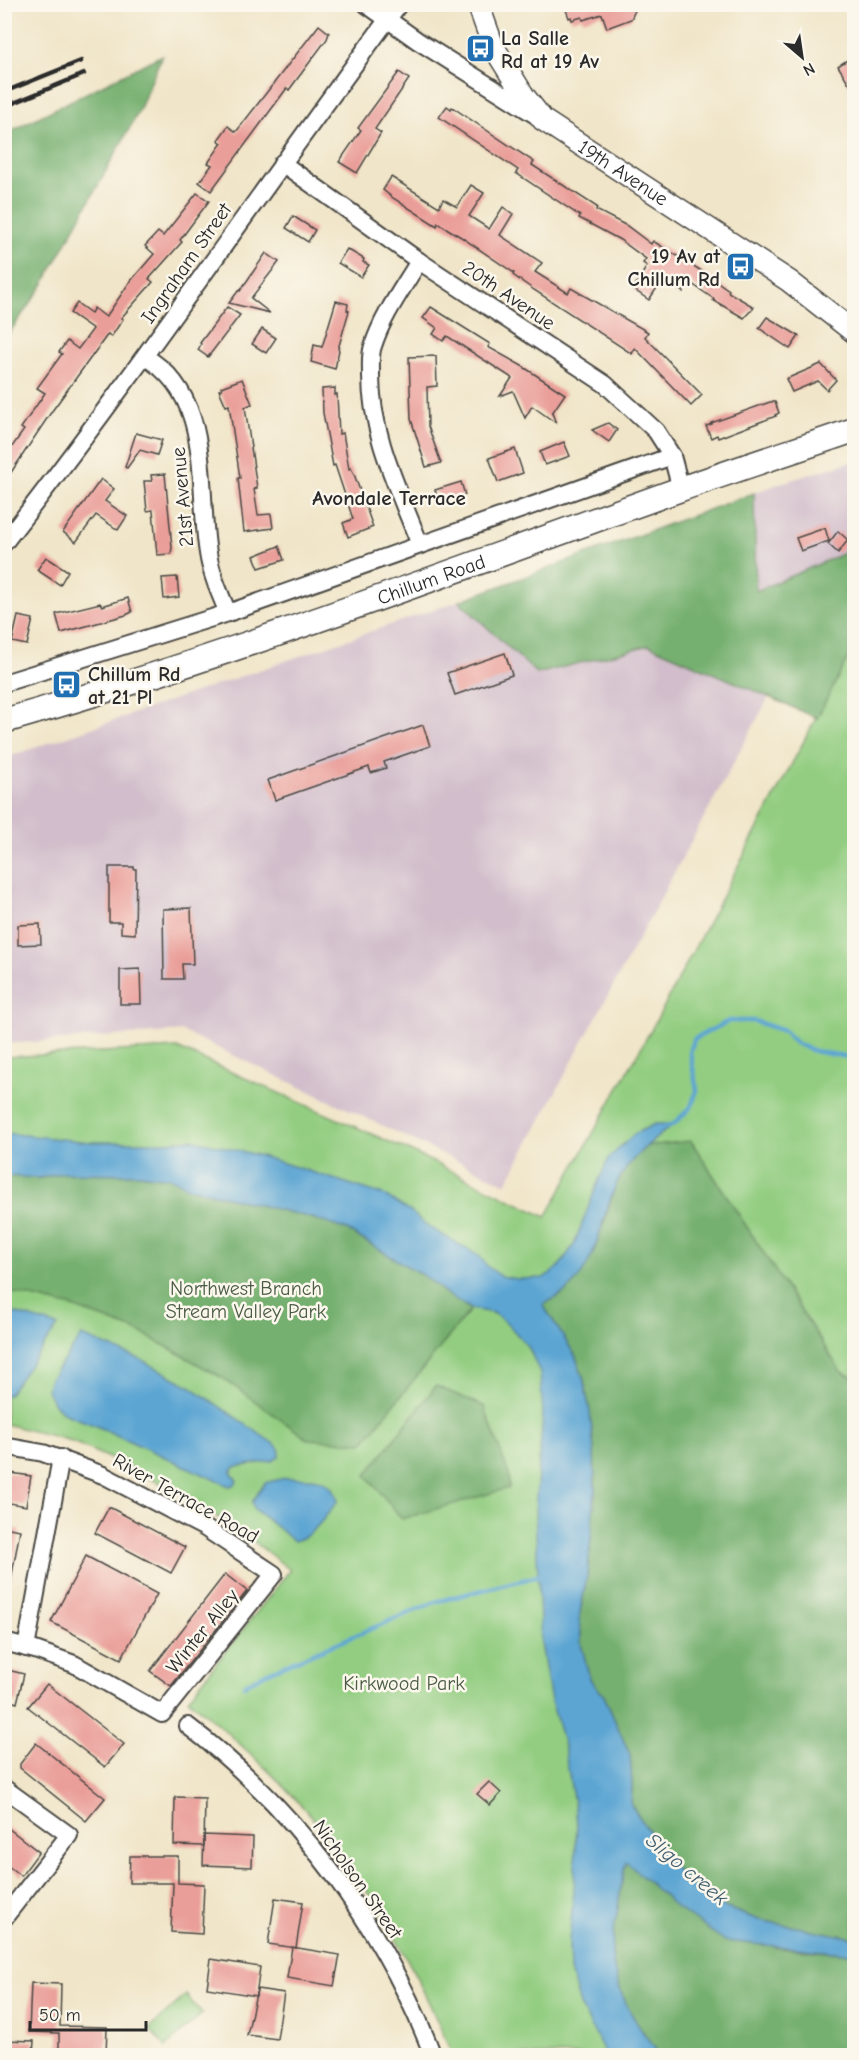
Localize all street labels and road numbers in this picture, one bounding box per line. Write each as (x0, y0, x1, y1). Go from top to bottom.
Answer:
street label: 19th Avenue (574, 135, 672, 211)
street label: Ingraham Street (136, 198, 237, 328)
street label: 20th Avenue (458, 256, 559, 335)
street label: 21st Avenue (167, 446, 198, 548)
street label: Chillum Road (374, 550, 488, 610)
street label: River Terrace Road (109, 1449, 263, 1548)
street label: Winter Alley (161, 1584, 243, 1678)
street label: Nicholson Street (308, 1815, 408, 1944)

